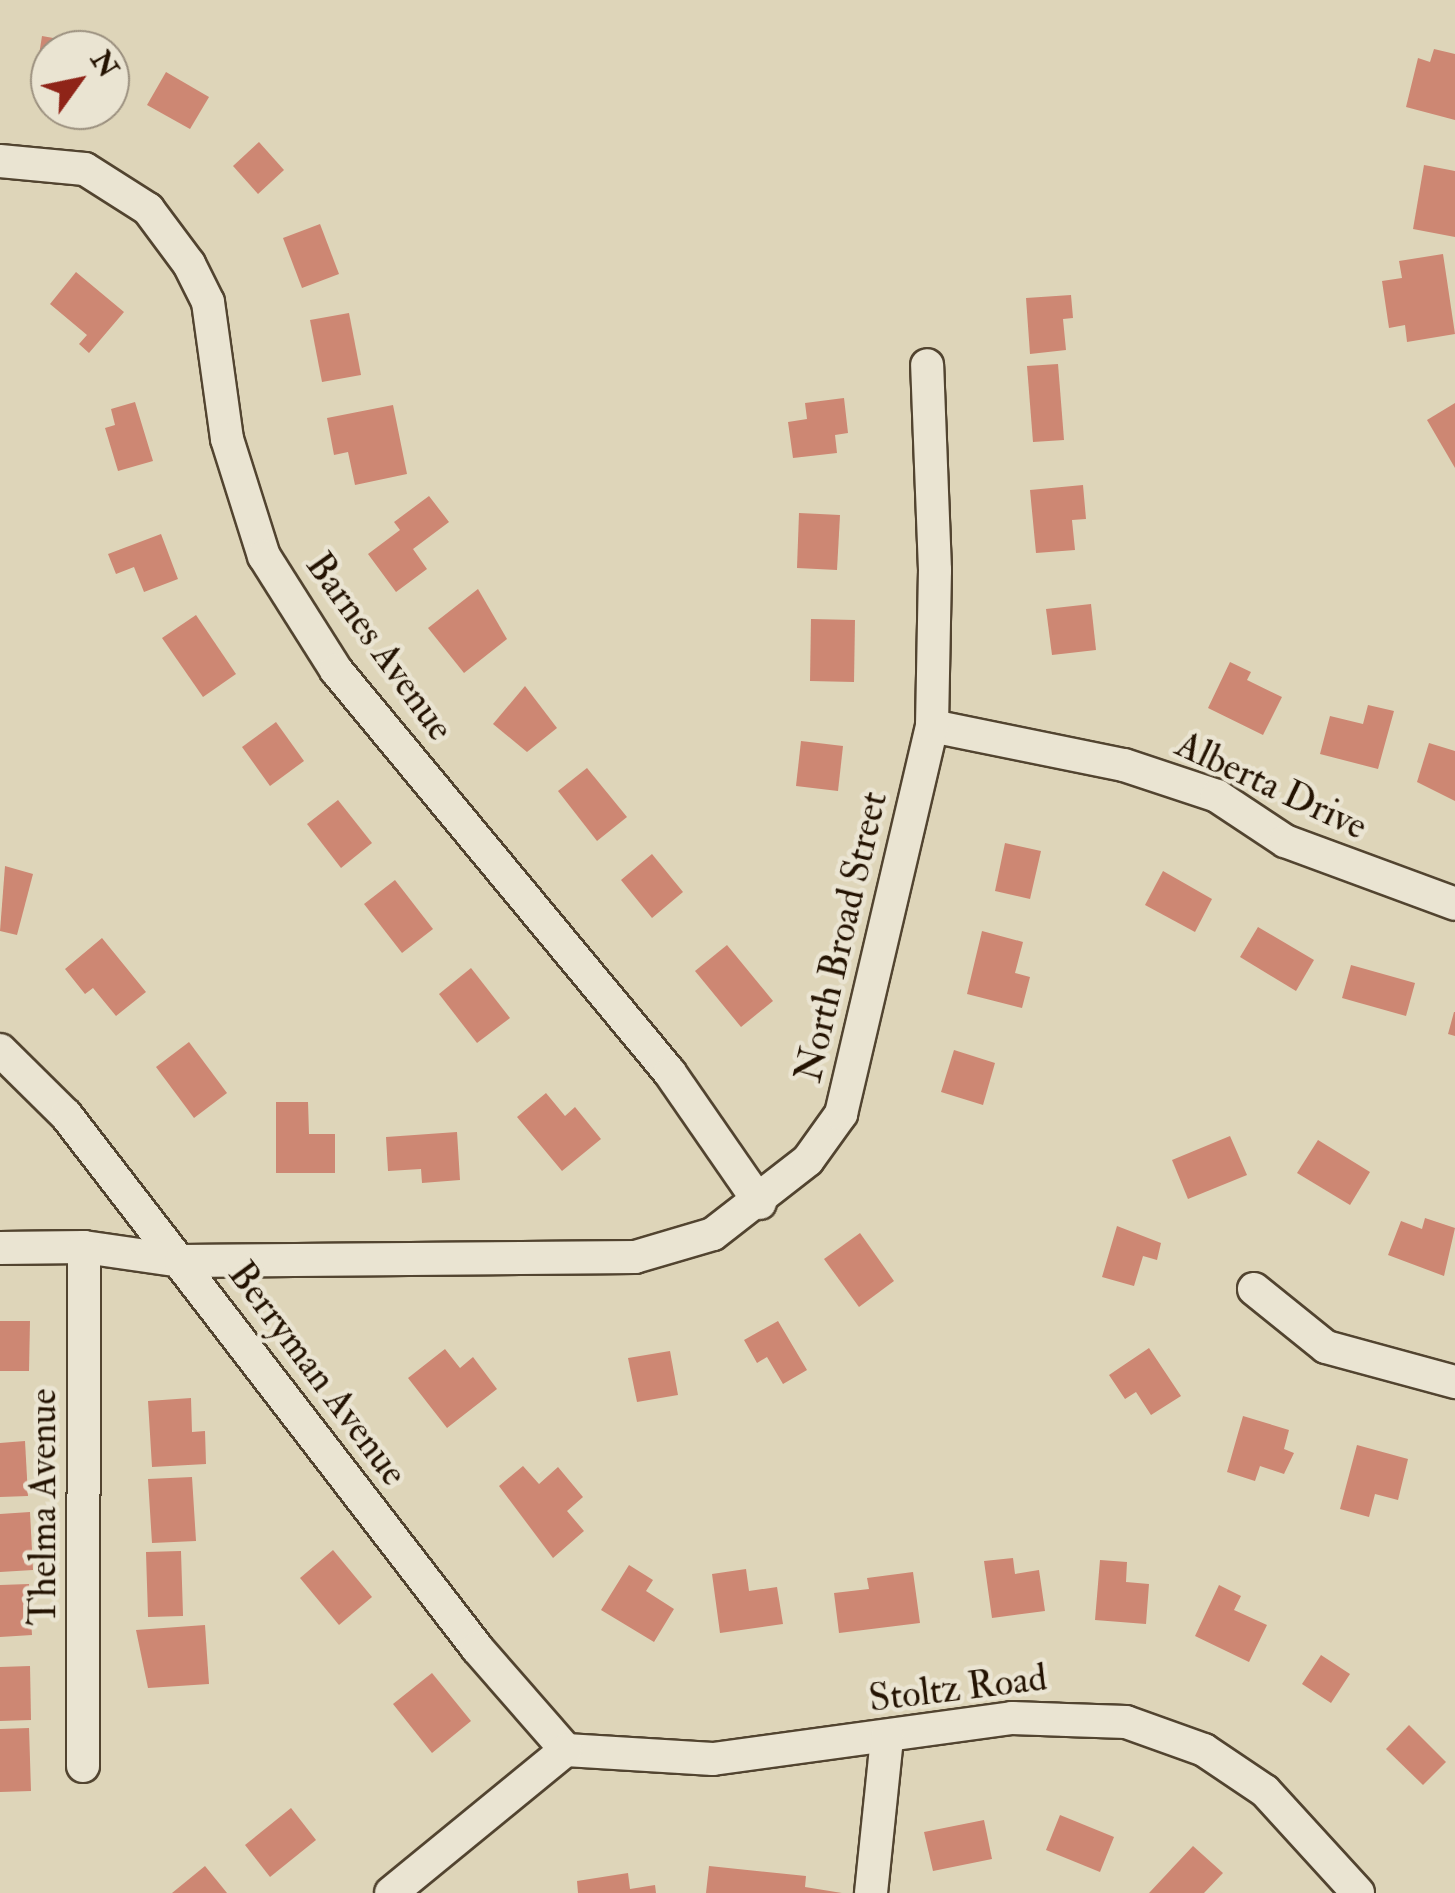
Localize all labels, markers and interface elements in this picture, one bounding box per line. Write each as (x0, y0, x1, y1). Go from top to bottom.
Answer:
north arrow (30, 30, 130, 130)
text: N (82, 44, 125, 85)
street label: Barnes Avenue (296, 544, 462, 750)
street label: Alberta Drive (1168, 722, 1374, 850)
street label: North Broad Street (786, 787, 898, 1087)
street label: Berryman Avenue (218, 1253, 416, 1495)
street label: Thelma Avenue (21, 1389, 67, 1625)
street label: Stoltz Road (866, 1655, 1050, 1723)

